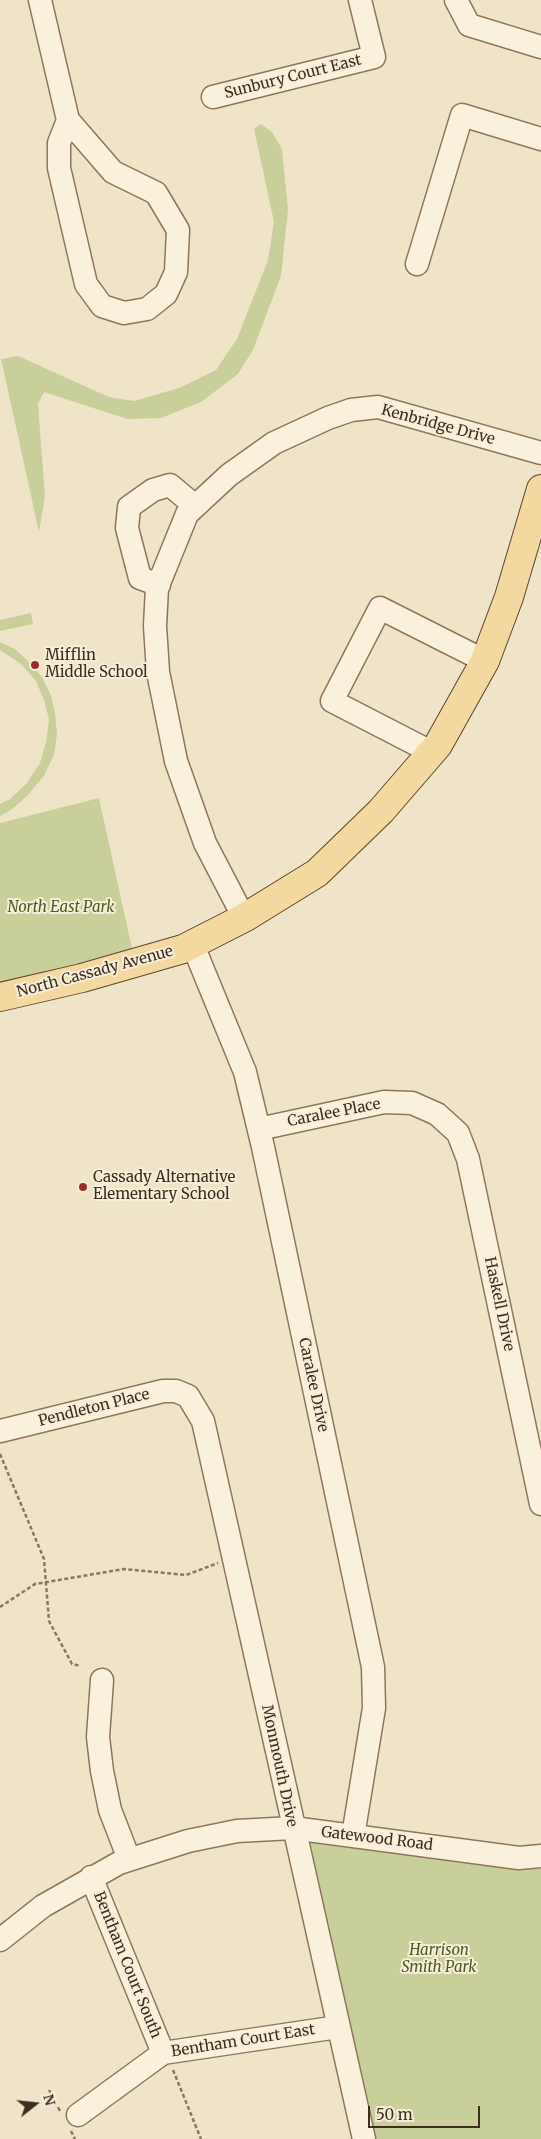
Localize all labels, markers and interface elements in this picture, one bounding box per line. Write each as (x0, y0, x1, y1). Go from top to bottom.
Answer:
street label: Sunbury Court East (223, 51, 363, 103)
street label: Kenbridge Drive (379, 401, 497, 449)
place label: Mifflin Middle School (45, 647, 148, 682)
marker: Mifflin Middle School (29, 659, 41, 671)
park label: North East Park (8, 899, 114, 917)
street label: North Cassady Avenue (15, 942, 175, 1002)
street label: Caralee Place (286, 1095, 382, 1131)
place label: Cassady Alternative Elementary School (93, 1169, 235, 1204)
marker: Cassady Alternative Elementary School (77, 1181, 89, 1193)
street label: Haskell Drive (480, 1255, 518, 1353)
street label: Caralee Drive (294, 1336, 332, 1434)
street label: Pendleton Place (36, 1385, 152, 1431)
street label: Monmouth Drive (257, 1703, 301, 1829)
street label: Gatewood Road (320, 1823, 434, 1855)
street label: Bentham Court South (89, 1889, 165, 2041)
park label: Harrison Smith Park (402, 1942, 476, 1977)
street label: Bentham Court East (170, 2021, 316, 2061)
north arrow (10, 2079, 60, 2129)
text: N (39, 2092, 60, 2108)
scale bar (371, 2096, 484, 2128)
text: 50 m (376, 2105, 413, 2124)

